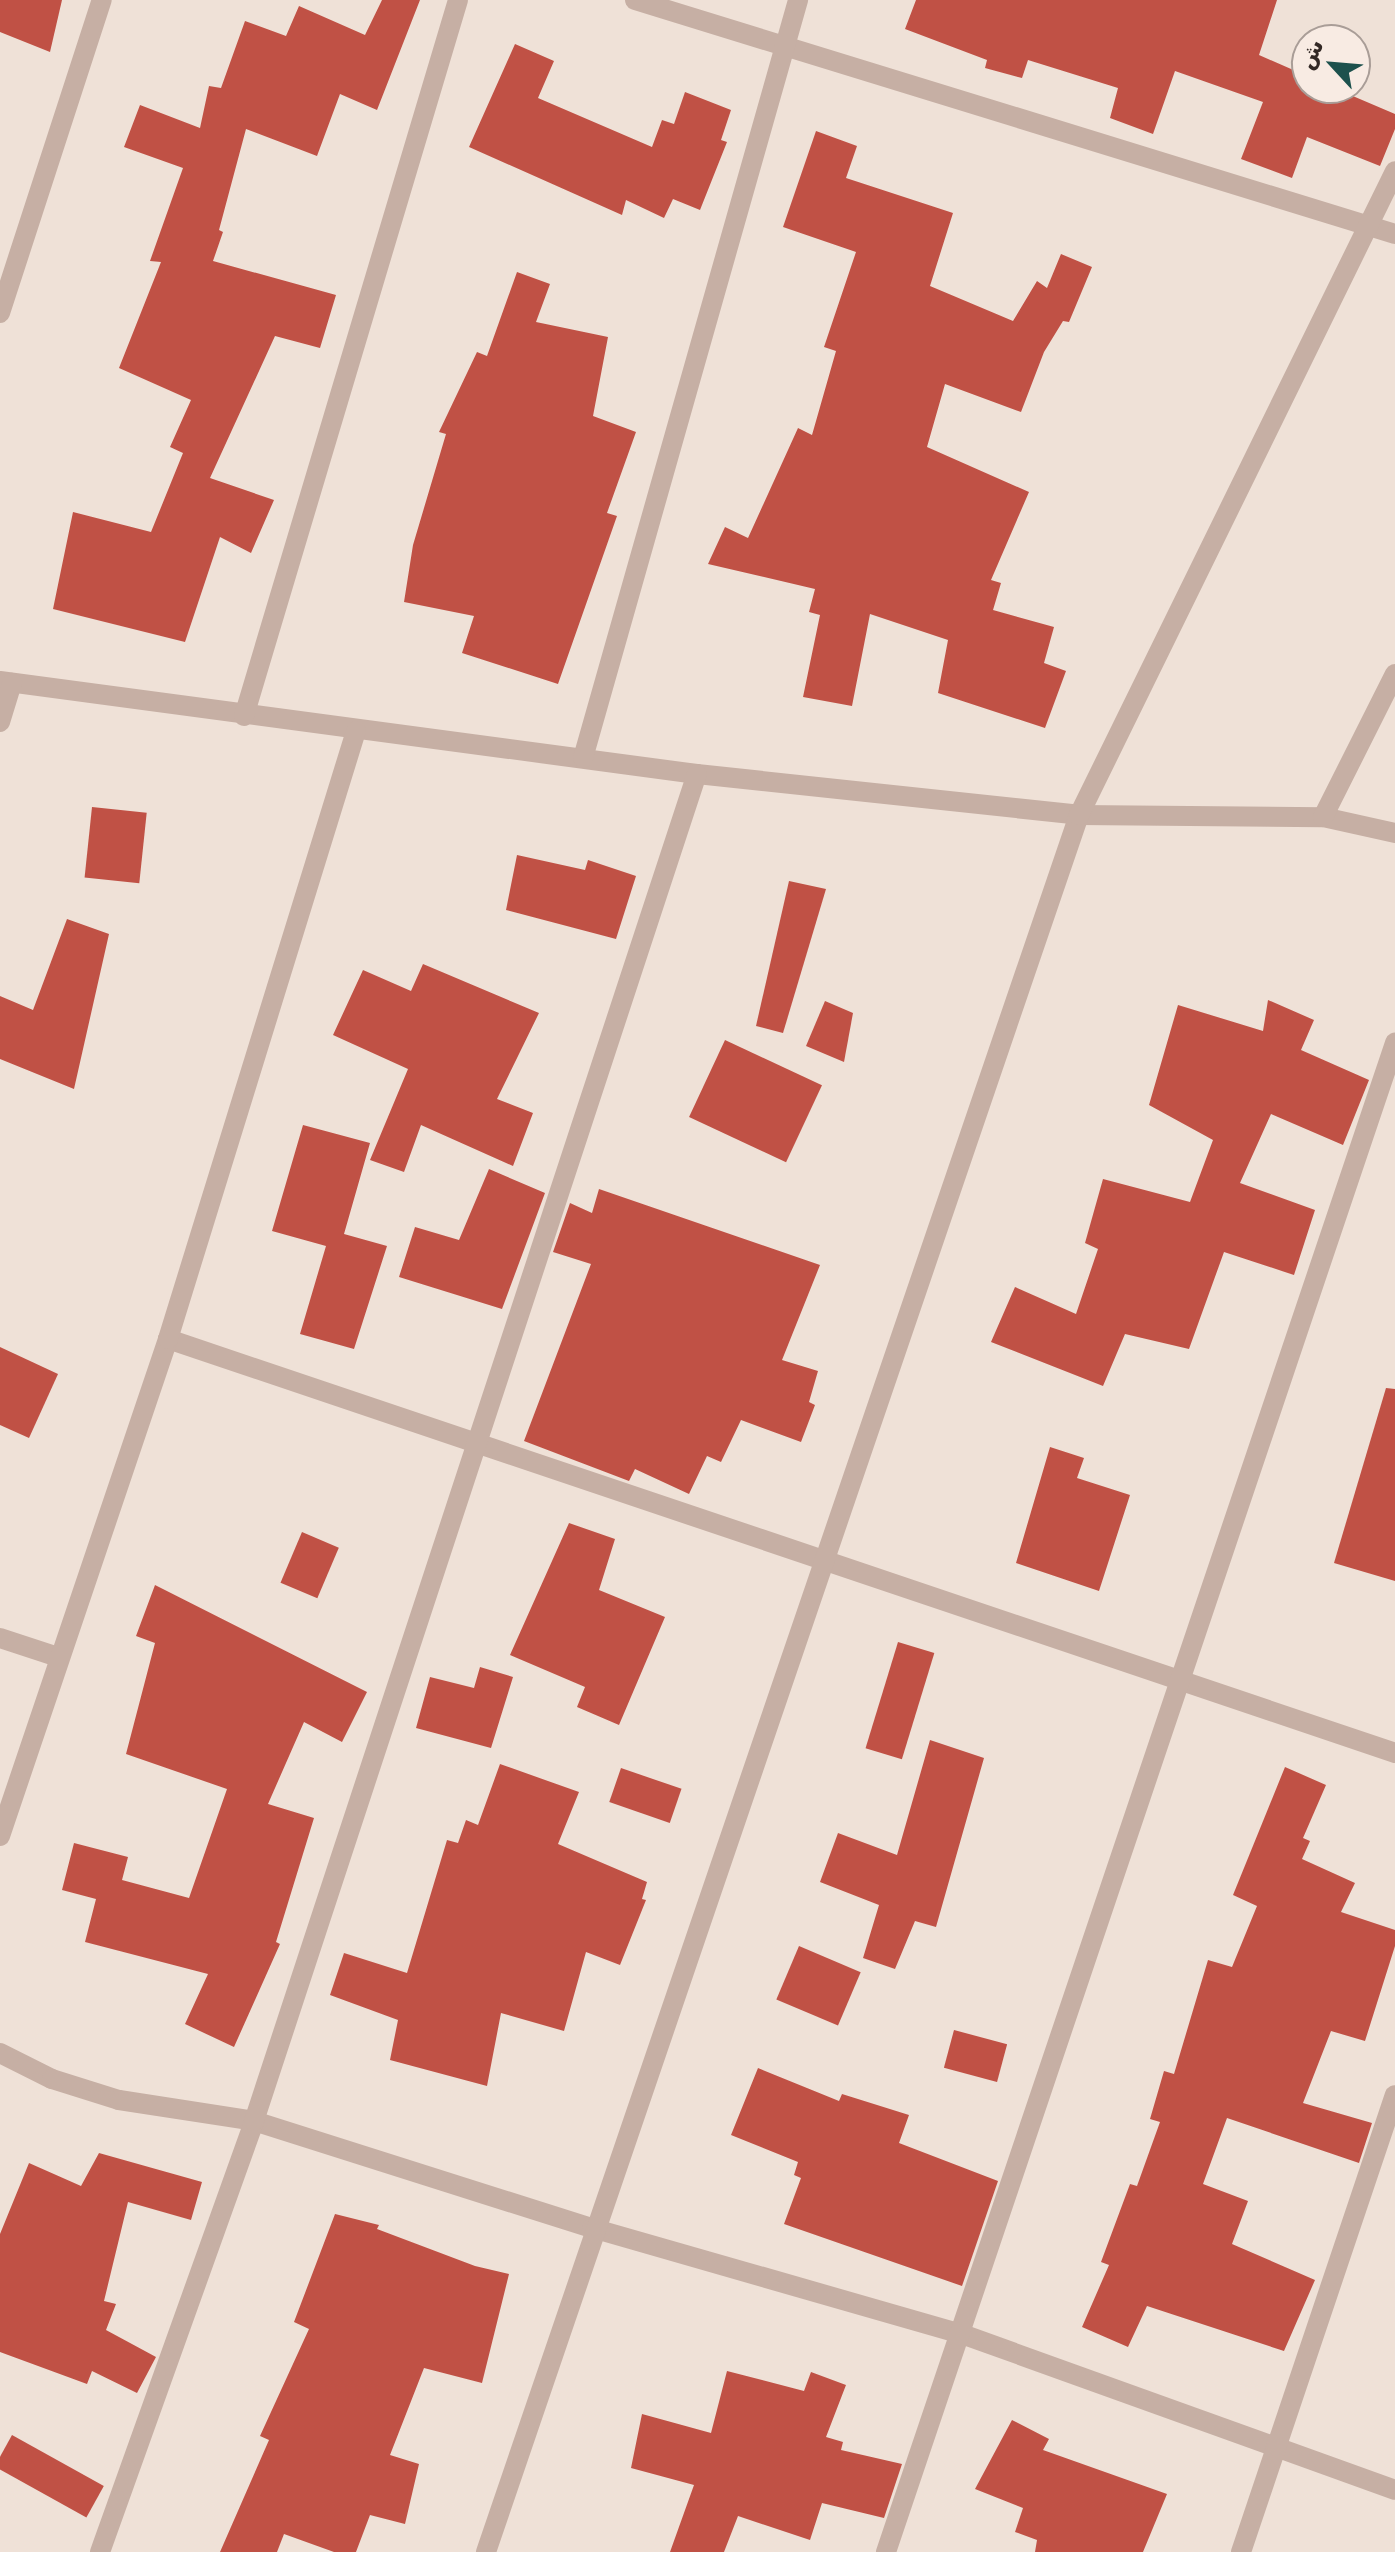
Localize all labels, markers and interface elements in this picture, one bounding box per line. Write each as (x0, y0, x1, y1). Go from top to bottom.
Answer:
north arrow (1291, 24, 1371, 104)
text: ش (1293, 35, 1329, 73)

